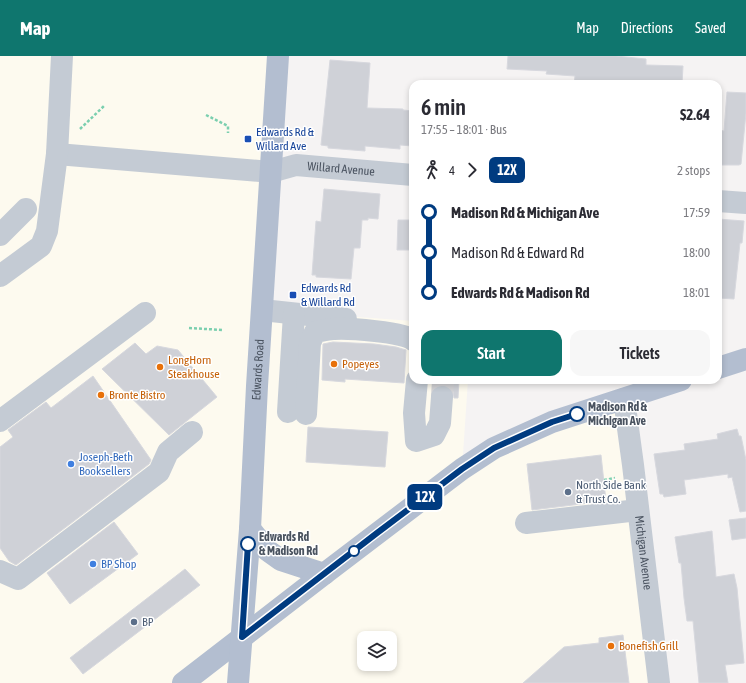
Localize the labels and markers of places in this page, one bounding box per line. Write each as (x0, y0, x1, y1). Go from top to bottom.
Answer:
place label: Edwards Rd & Willard Ave (256, 125, 315, 153)
marker: Edwards Rd & Willard Ave (243, 134, 253, 144)
place label: Edwards Rd & Willard Rd (301, 281, 355, 309)
marker: Edwards Rd & Willard Rd (288, 290, 298, 300)
place label: LongHorn Steakhouse (168, 353, 220, 381)
place label: Popeyes (342, 357, 379, 371)
marker: Popeyes (329, 359, 339, 369)
marker: LongHorn Steakhouse (155, 362, 165, 372)
place label: Bronte Bistro (109, 388, 166, 402)
marker: Bronte Bistro (96, 390, 106, 400)
place label: Madison Rd & Michigan Ave (588, 400, 648, 428)
marker: Madison Rd & Michigan Ave (569, 406, 585, 422)
place label: Joseph-Beth Booksellers (79, 450, 133, 478)
marker: Joseph-Beth Booksellers (66, 459, 76, 469)
place label: North Side Bank & Trust Co. (576, 478, 647, 506)
marker: North Side Bank & Trust Co. (563, 487, 573, 497)
place label: Edwards Rd & Madison Rd (259, 530, 318, 558)
marker: Edwards Rd & Madison Rd (240, 536, 256, 552)
unlabelled marker (348, 545, 360, 557)
place label: BP Shop (101, 557, 137, 571)
marker: BP Shop (88, 559, 98, 569)
place label: BP (142, 615, 154, 629)
marker: BP (129, 617, 139, 627)
place label: Bonefish Grill (619, 639, 679, 653)
marker: Bonefish Grill (606, 641, 616, 651)

